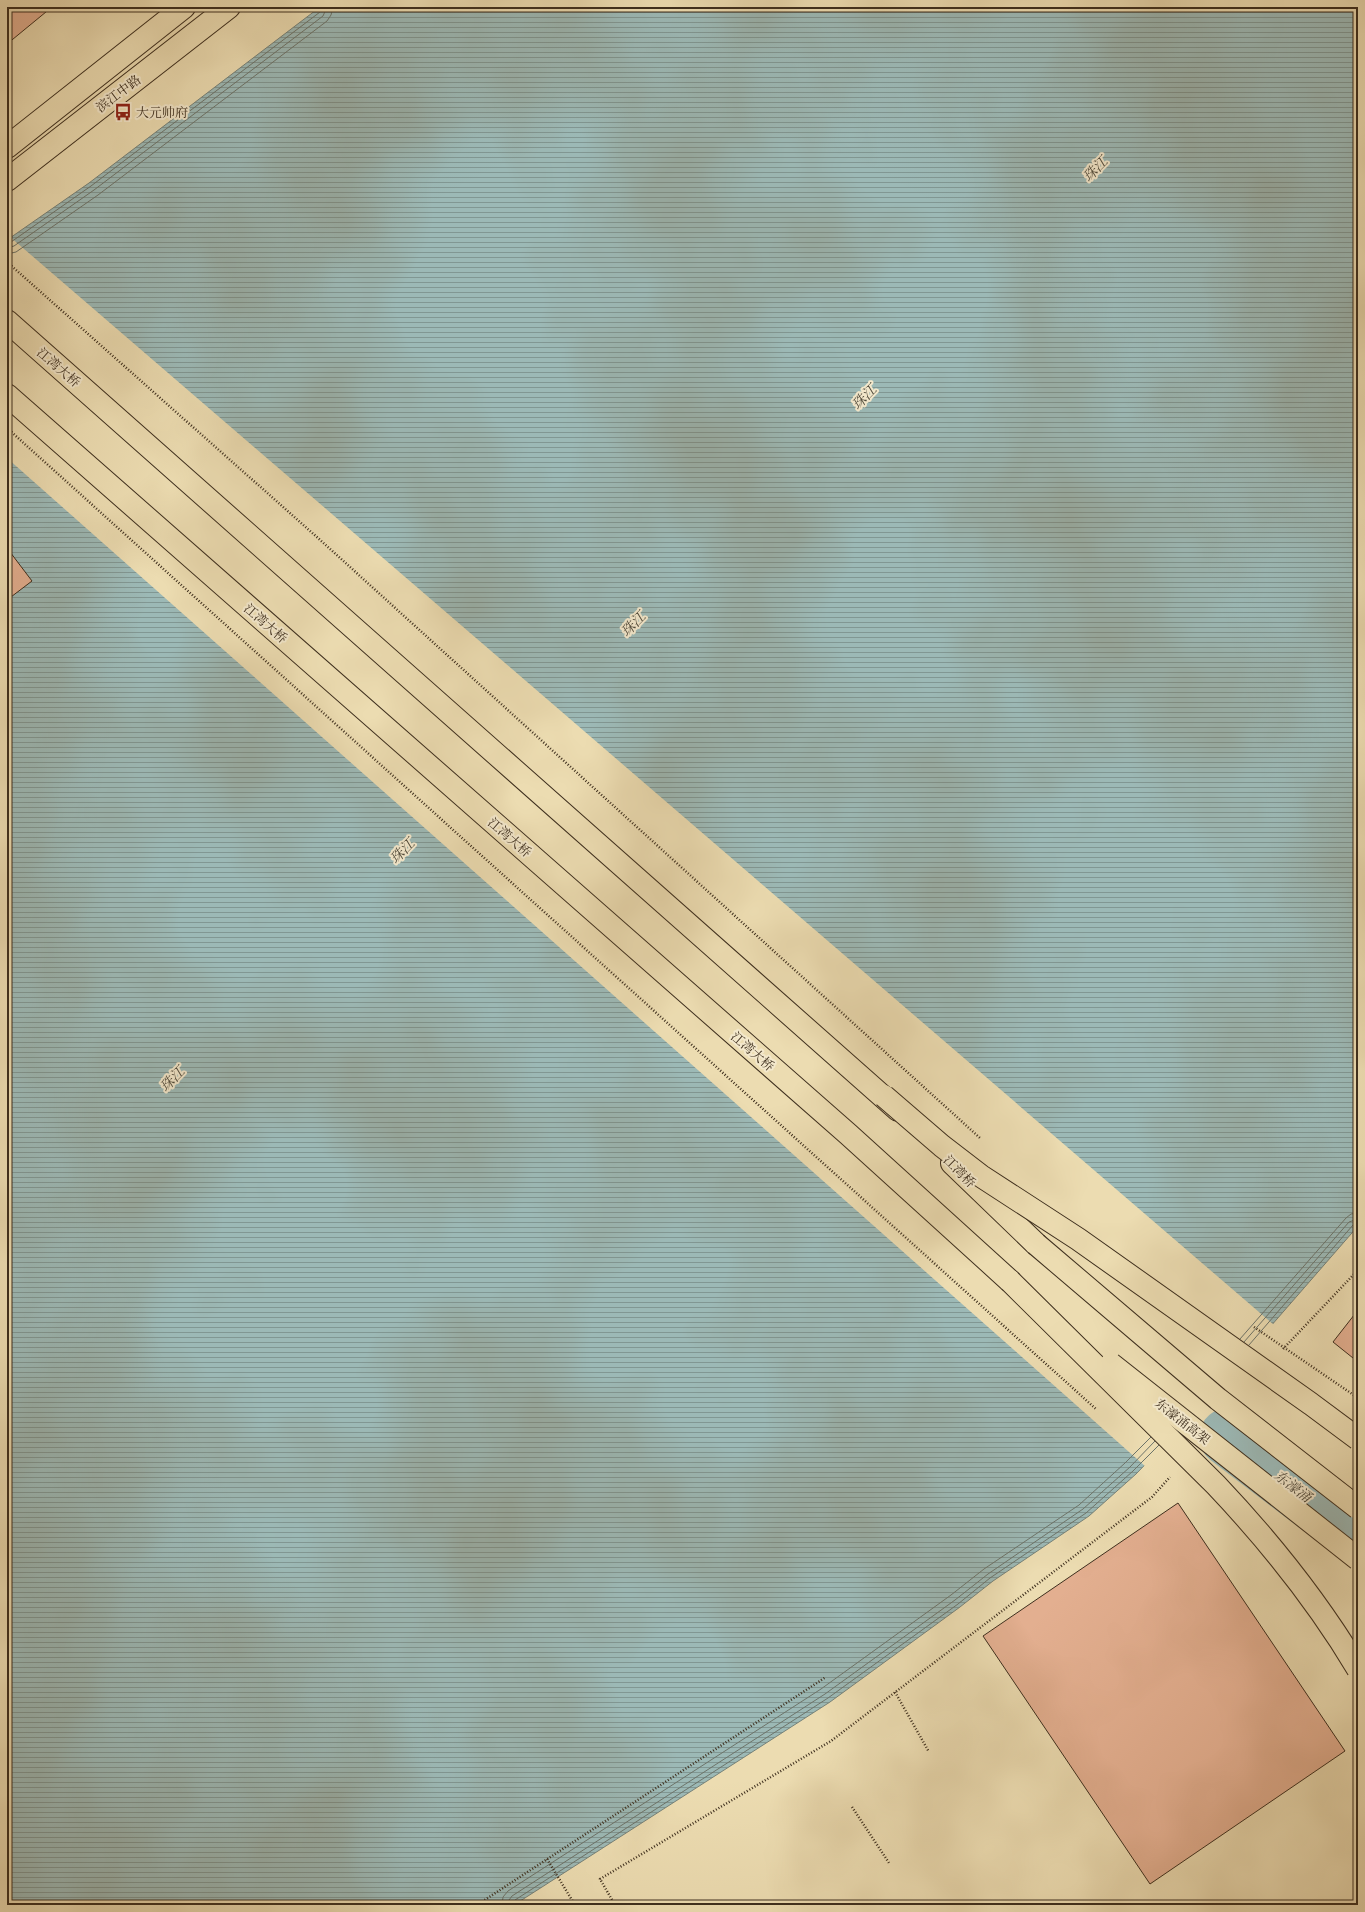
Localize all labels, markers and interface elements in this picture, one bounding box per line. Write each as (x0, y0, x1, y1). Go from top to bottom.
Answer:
street label: 滨江中路 (92, 71, 144, 115)
bus stop icon: 大元帅府 (113, 102, 133, 122)
place label: 大元帅府 (136, 104, 188, 120)
water label: 珠江 (1079, 151, 1113, 185)
street label: 江湾大桥 (34, 344, 84, 390)
water label: 珠江 (848, 379, 882, 413)
street label: 江湾大桥 (241, 600, 291, 646)
water label: 珠江 (617, 606, 651, 640)
street label: 江湾大桥 (485, 814, 535, 860)
water label: 珠江 (386, 833, 420, 867)
street label: 江湾大桥 (728, 1028, 778, 1074)
water label: 珠江 (156, 1061, 190, 1095)
street label: 江湾桥 (941, 1152, 979, 1190)
street label: 东濠涌高架 (1152, 1395, 1214, 1447)
water label: 东濠涌 (1271, 1466, 1317, 1507)

